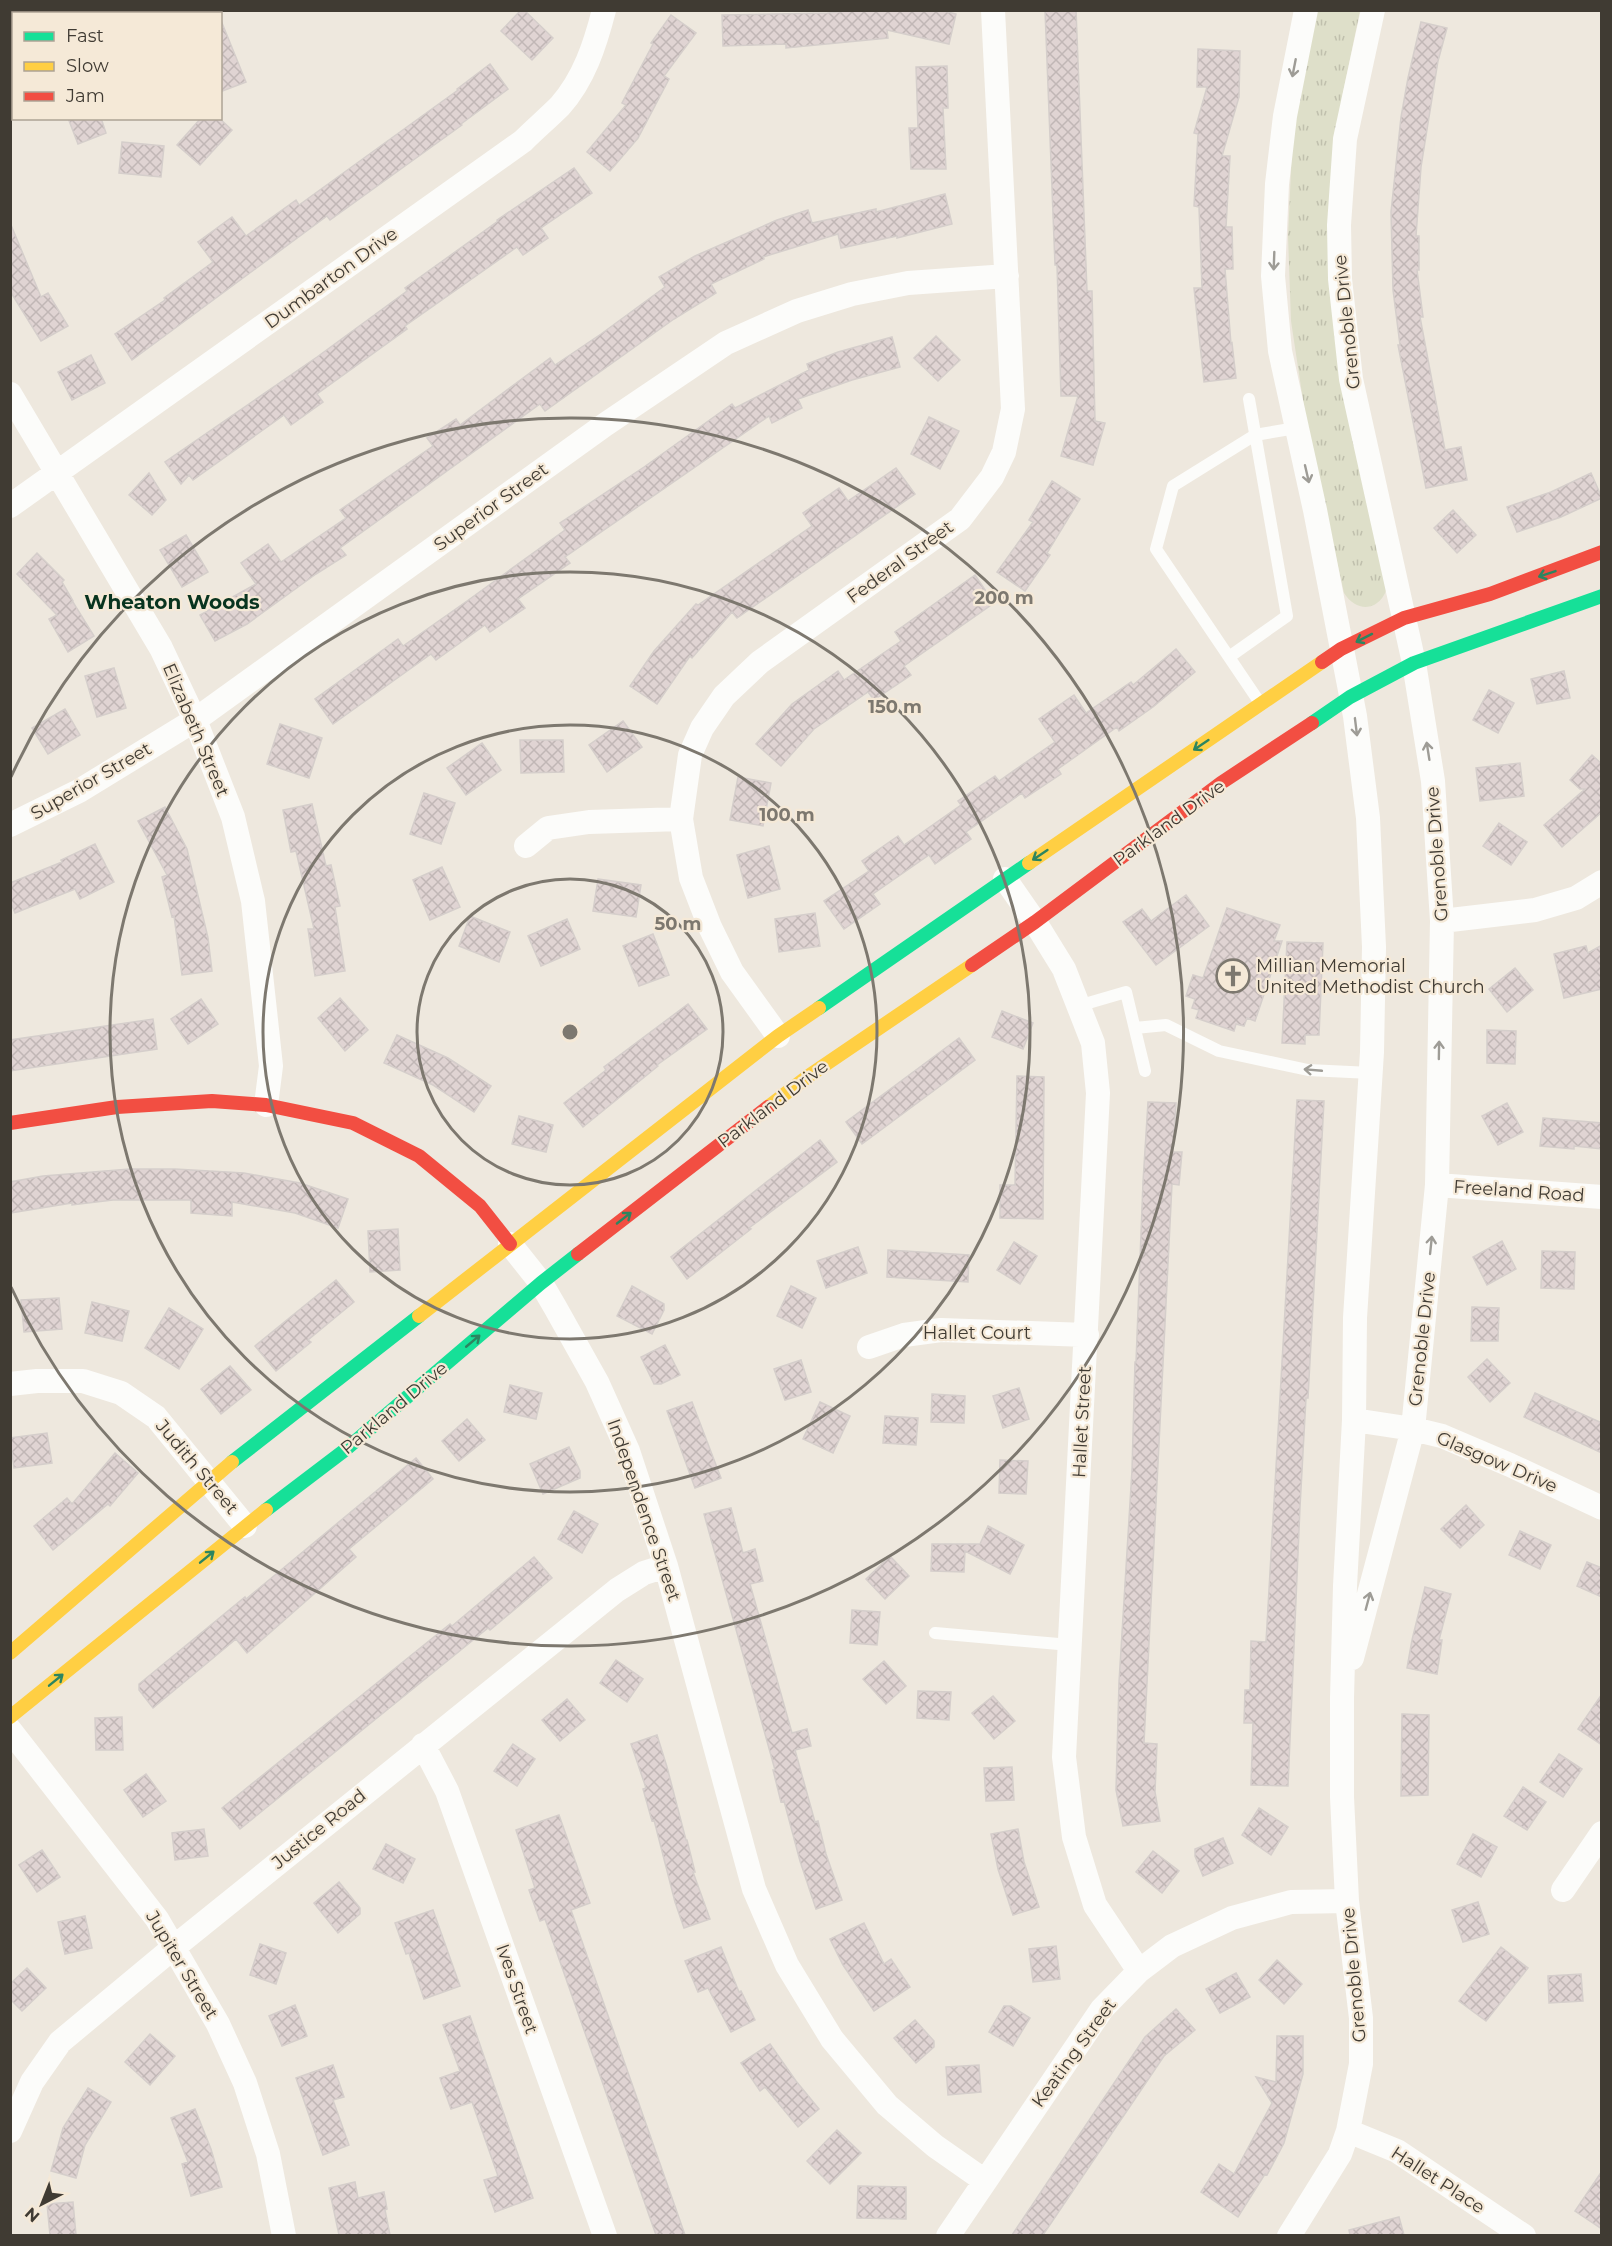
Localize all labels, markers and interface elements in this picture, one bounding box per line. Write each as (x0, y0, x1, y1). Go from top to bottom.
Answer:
legend (12, 12, 222, 120)
text: Fast (66, 25, 104, 47)
text: Slow (66, 55, 109, 77)
one-way arrow (1288, 57, 1299, 77)
text: Jam (65, 85, 105, 107)
street label: Dumbarton Drive (260, 222, 402, 334)
one-way arrow (1269, 251, 1280, 271)
street label: Grenoble Drive (1329, 254, 1365, 390)
street label: Superior Street (430, 458, 552, 556)
one-way arrow (1301, 464, 1313, 483)
street label: Federal Street (843, 516, 957, 608)
one-way arrow (1538, 569, 1557, 580)
text: 200 m (974, 587, 1034, 609)
district label: Wheaton Woods (84, 590, 260, 614)
one-way arrow (1355, 633, 1373, 644)
street label: Elizabeth Street (158, 660, 234, 800)
text: 150 m (868, 696, 922, 718)
one-way arrow (1351, 717, 1362, 737)
street label: Superior Street (27, 738, 155, 824)
one-way arrow (1193, 739, 1210, 751)
one-way arrow (1422, 742, 1433, 761)
street label: Parkland Drive (1109, 775, 1229, 871)
street label: Grenoble Drive (1421, 786, 1453, 922)
text: 100 m (759, 804, 815, 826)
one-way arrow (1032, 849, 1049, 861)
text: 50 m (655, 913, 701, 935)
place label: Millian Memorial United Methodist Church (1256, 955, 1485, 998)
church icon: Millian Memorial United Methodist Church (1215, 958, 1251, 994)
centre of rings (560, 1022, 580, 1042)
one-way arrow (1434, 1041, 1445, 1061)
street label: Parkland Drive (713, 1055, 833, 1153)
one-way arrow (1304, 1064, 1323, 1075)
street label: Freeland Road (1453, 1175, 1585, 1207)
one-way arrow (616, 1212, 632, 1225)
one-way arrow (1426, 1235, 1437, 1255)
street label: Grenoble Drive (1404, 1271, 1440, 1407)
street label: Hallet Court (923, 1322, 1031, 1344)
one-way arrow (465, 1334, 480, 1348)
street label: Parkland Drive (336, 1357, 452, 1459)
street label: Hallet Street (1068, 1365, 1096, 1479)
street label: Judith Street (150, 1414, 243, 1519)
street label: Independence Street (602, 1416, 686, 1604)
street label: Glasgow Drive (1433, 1427, 1561, 1497)
one-way arrow (199, 1550, 215, 1563)
one-way arrow (1362, 1592, 1374, 1611)
one-way arrow (48, 1673, 64, 1686)
street label: Justice Road (267, 1784, 370, 1874)
street label: Jupiter Street (141, 1906, 223, 2023)
street label: Grenoble Drive (1337, 1907, 1371, 2043)
street label: Ives Street (491, 1941, 543, 2037)
street label: Keating Street (1027, 1994, 1121, 2112)
street label: Hallet Place (1387, 2142, 1489, 2218)
north arrow (12, 2174, 72, 2234)
text: N (21, 2203, 43, 2226)

